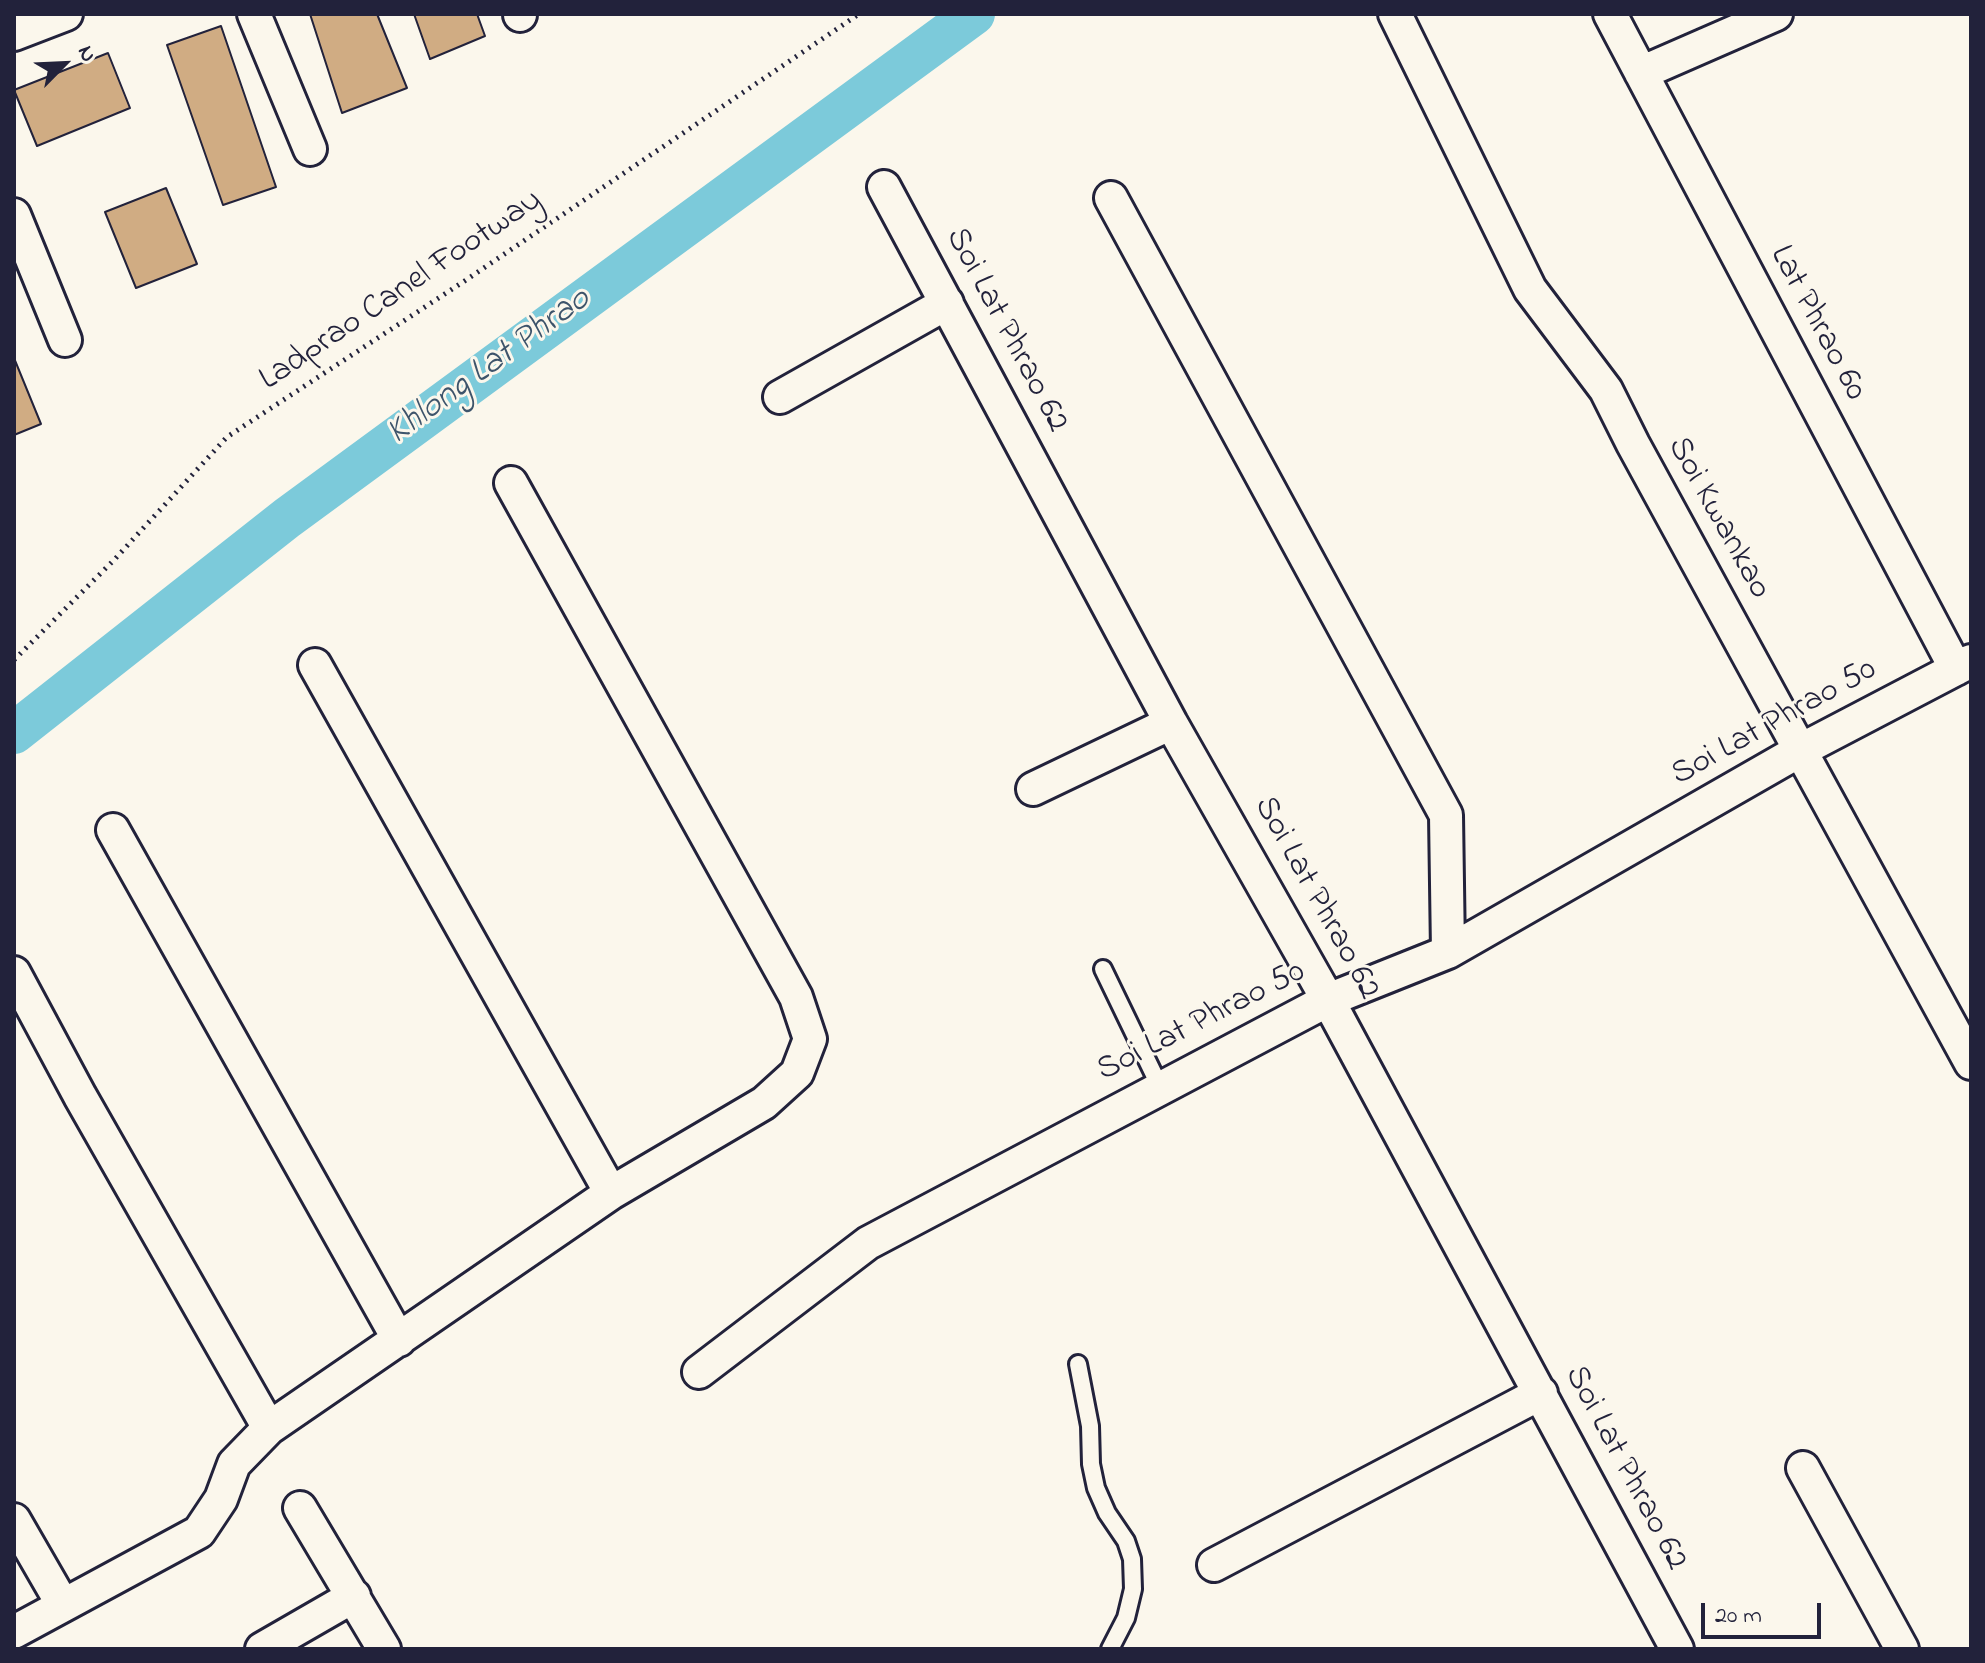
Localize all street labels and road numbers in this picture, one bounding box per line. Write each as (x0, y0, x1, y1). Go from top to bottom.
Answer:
street label: Ladprao Canel Footway (253, 182, 551, 402)
street label: Soi Lat Phrao 62 (934, 222, 1076, 440)
street label: Lat Phrao 60 (1758, 240, 1874, 408)
street label: Soi Kwankao (1656, 431, 1778, 607)
street label: Soi Lat Phrao 50 (1665, 651, 1885, 797)
street label: Soi Lat Phrao 62 (1242, 790, 1388, 1008)
street label: Soi Lat Phrao 50 (1091, 953, 1313, 1093)
street label: Soi Lat Phrao 62 (1553, 1360, 1695, 1578)

